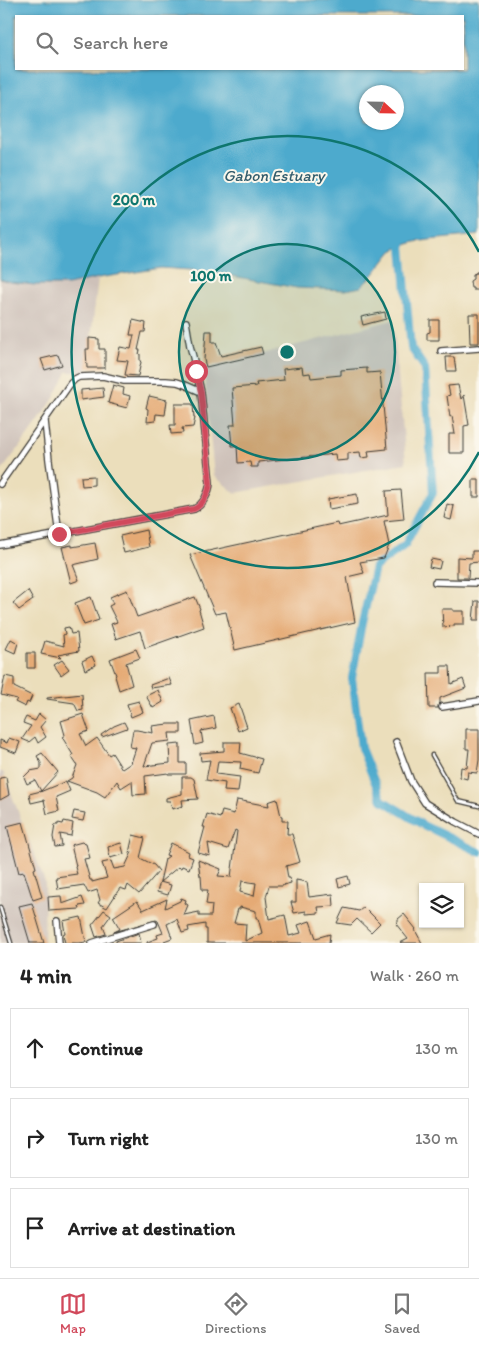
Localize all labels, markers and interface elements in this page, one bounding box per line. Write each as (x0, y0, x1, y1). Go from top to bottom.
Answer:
search box (15, 15, 464, 70)
icon: search (33, 29, 61, 57)
text: Search here (73, 31, 168, 54)
north arrow (359, 85, 404, 130)
water label: Gabon Estuary (224, 166, 326, 185)
text: 200 m (113, 191, 156, 209)
text: 100 m (190, 267, 232, 285)
centre of rings (278, 343, 296, 361)
route start (185, 360, 208, 383)
route end (48, 523, 71, 546)
map controls (419, 883, 464, 928)
button: layers (419, 883, 464, 928)
text: 4 min (20, 963, 72, 988)
text: Walk · 260 m (370, 966, 459, 985)
icon: ahead (21, 1034, 49, 1062)
text: Continue (68, 1037, 143, 1060)
text: 130 m (415, 1039, 458, 1058)
icon: right (21, 1124, 49, 1152)
text: Turn right (68, 1127, 149, 1150)
text: 130 m (415, 1129, 458, 1148)
icon: arrive (21, 1214, 49, 1242)
text: Arrive at destination (68, 1217, 235, 1240)
tab: Map (59, 1290, 87, 1337)
tab: Directions (205, 1290, 266, 1337)
tab: Saved (384, 1290, 420, 1337)

